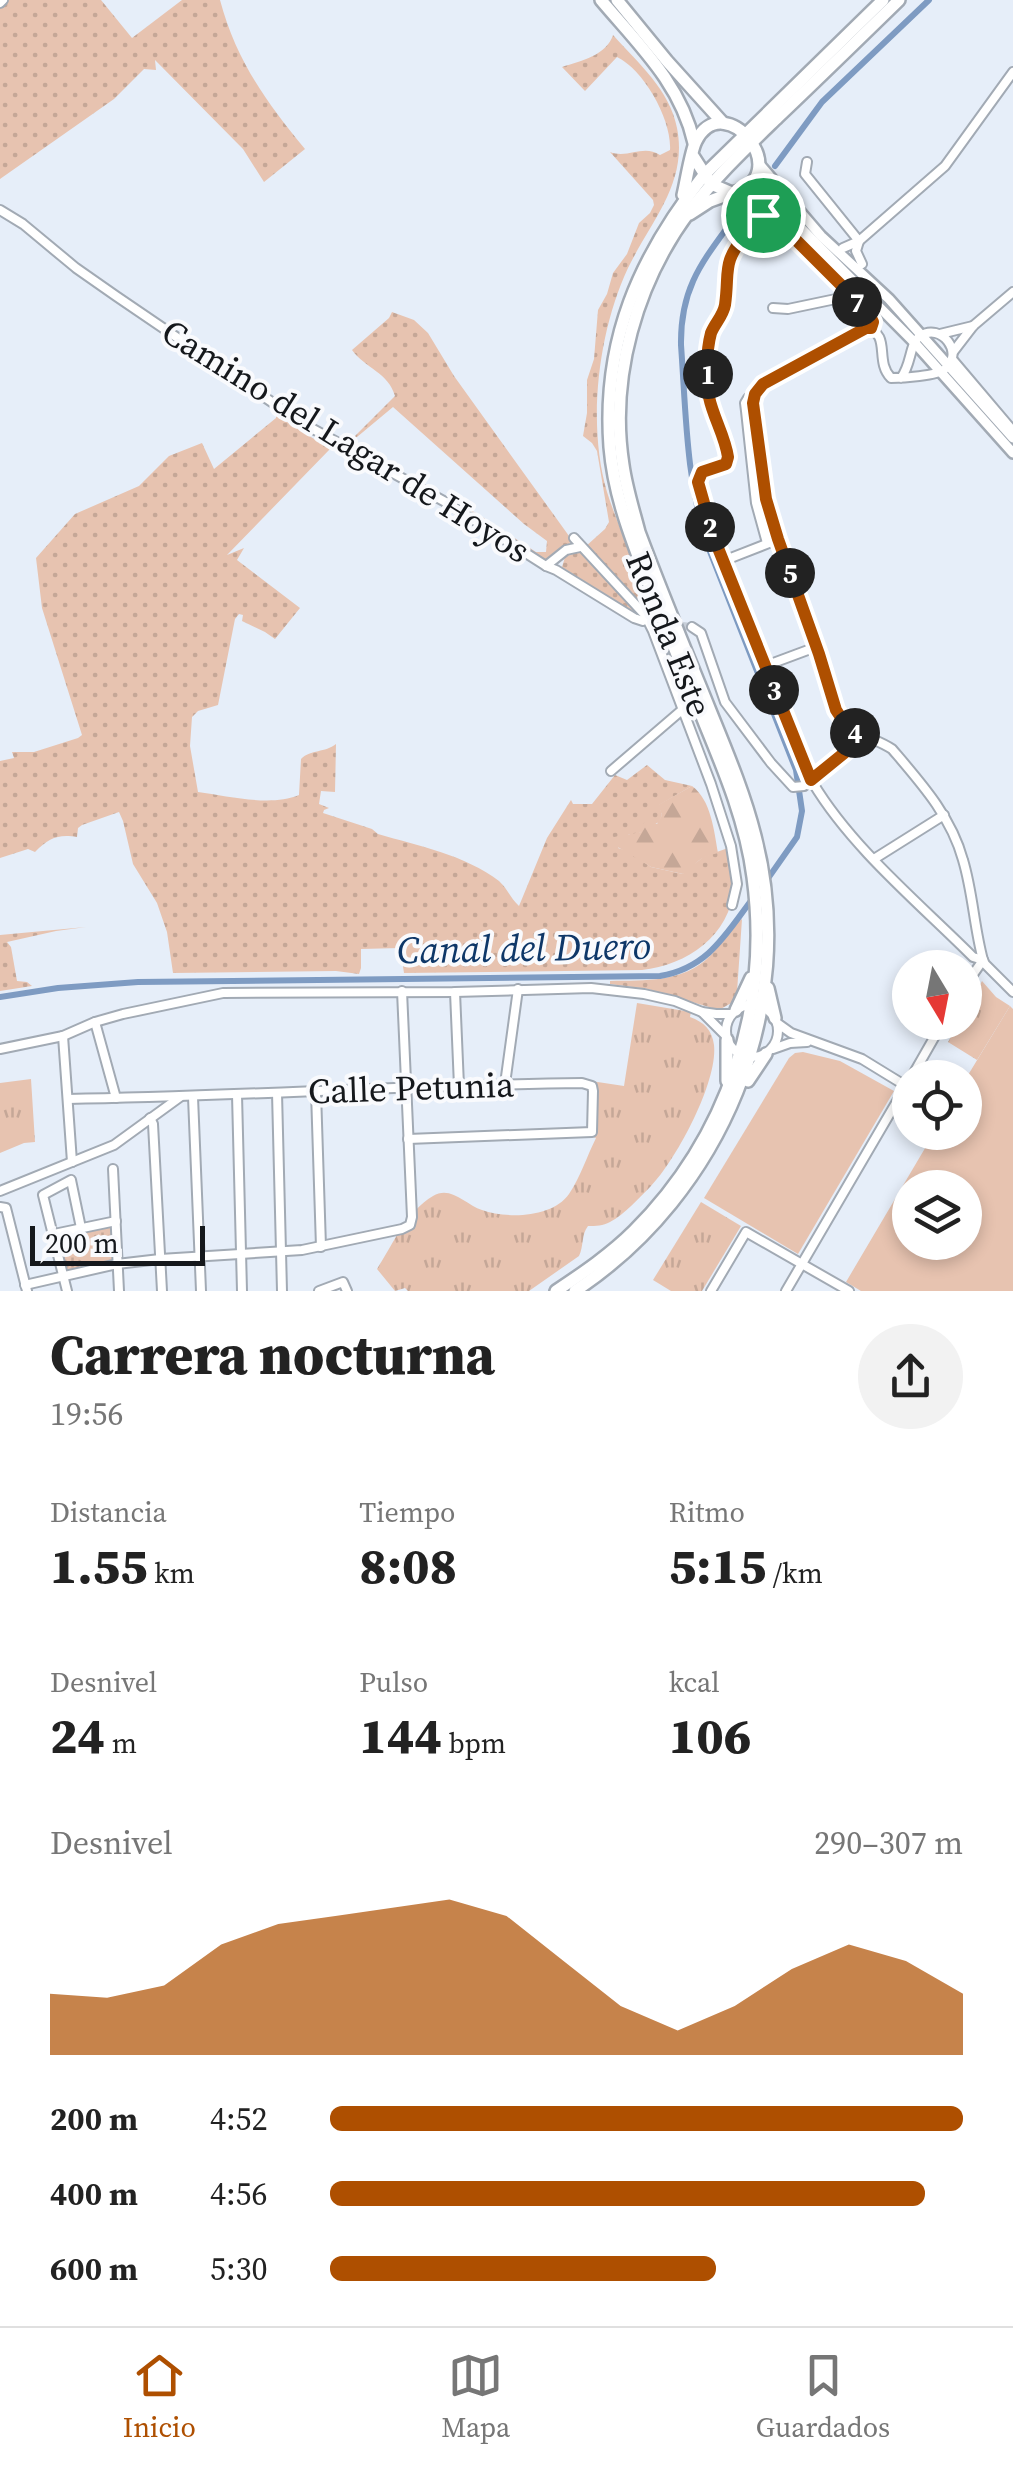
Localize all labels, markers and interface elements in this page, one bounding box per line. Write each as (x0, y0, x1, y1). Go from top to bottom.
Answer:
pin (721, 173, 806, 258)
icon: arrive (736, 188, 791, 243)
pin: 7 (832, 277, 882, 327)
text: 7 (849, 283, 865, 321)
street label: Camino del Lagar de Hoyos (153, 308, 539, 574)
pin: 1 (683, 349, 733, 399)
text: 1 (700, 355, 716, 393)
pin: 2 (685, 502, 735, 552)
text: 2 (702, 508, 718, 546)
street label: Ronda Este (614, 544, 724, 724)
pin: 5 (765, 548, 815, 598)
text: 5 (782, 554, 798, 592)
pin: 3 (749, 665, 799, 715)
text: 3 (766, 671, 782, 709)
pin: 4 (830, 708, 880, 758)
text: 4 (847, 714, 863, 752)
water label: Canal del Duero (396, 920, 652, 976)
north arrow (892, 950, 982, 1040)
map controls (892, 950, 982, 1260)
street label: Calle Petunia (307, 1060, 515, 1116)
button: locate (892, 1060, 982, 1150)
button: layers (892, 1170, 982, 1260)
scale bar (30, 1221, 205, 1266)
text: 200 m (45, 1224, 119, 1262)
text: Carrera nocturna (50, 1317, 495, 1392)
button: share (858, 1324, 963, 1429)
text: 19:56 (50, 1392, 124, 1436)
text: Distancia (50, 1493, 167, 1531)
text: Tiempo (359, 1493, 455, 1531)
text: Ritmo (669, 1493, 745, 1531)
text: 1.55 (50, 1531, 148, 1600)
text: 8:08 (359, 1531, 457, 1600)
text: 5:15 (669, 1531, 766, 1600)
text: km (148, 1554, 195, 1592)
text: /km (766, 1554, 823, 1592)
text: Desnivel (50, 1663, 157, 1701)
text: Pulso (359, 1663, 428, 1701)
text: kcal (669, 1663, 720, 1701)
text: 24 (50, 1701, 105, 1770)
text: 144 (359, 1701, 442, 1770)
text: 106 (669, 1701, 751, 1770)
text: m (105, 1724, 137, 1762)
text: bpm (442, 1724, 506, 1762)
text: Desnivel (50, 1821, 172, 1865)
text: 290–307 m (814, 1821, 963, 1865)
text: 200 m (50, 2097, 138, 2141)
text: 4:52 (210, 2097, 268, 2141)
text: 400 m (50, 2172, 138, 2216)
text: 4:56 (210, 2172, 268, 2216)
text: 600 m (50, 2247, 138, 2291)
text: 5:30 (210, 2247, 268, 2291)
tab: Inicio (123, 2348, 196, 2446)
tab: Mapa (441, 2348, 510, 2446)
tab: Guardados (756, 2348, 890, 2446)

